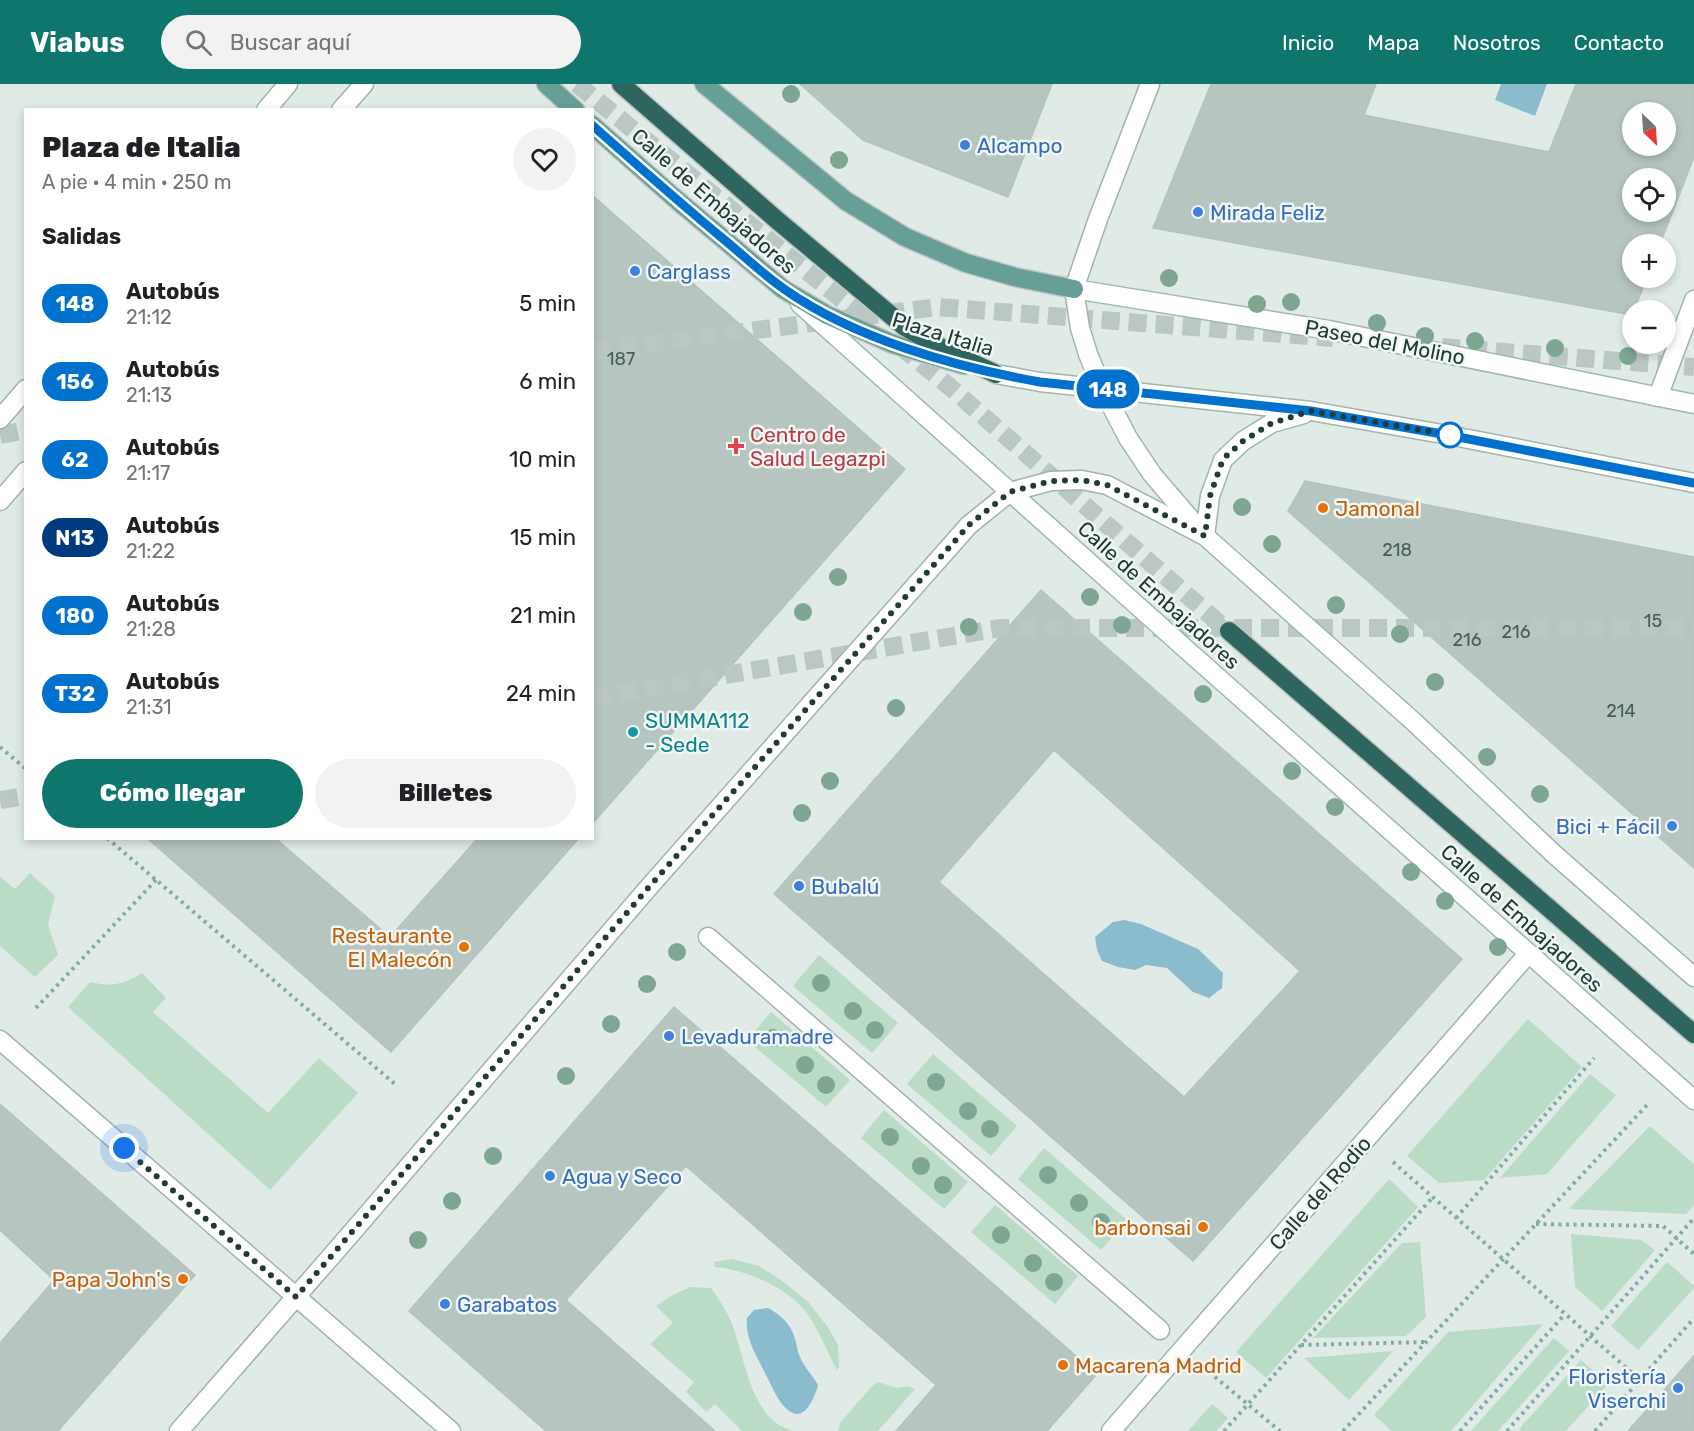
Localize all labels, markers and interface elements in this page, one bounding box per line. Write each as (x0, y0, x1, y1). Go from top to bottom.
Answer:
search box (161, 15, 581, 69)
text: Viabus (30, 26, 125, 59)
icon: search (182, 26, 215, 59)
text: Buscar aquí (230, 29, 350, 56)
text: Inicio (1282, 30, 1334, 55)
text: Mapa (1367, 30, 1420, 55)
text: Nosotros (1453, 30, 1541, 55)
text: Contacto (1574, 30, 1664, 55)
north arrow (1622, 102, 1676, 156)
map controls (1622, 102, 1676, 354)
street label: Calle de Embajadores (627, 123, 801, 279)
button: heart (513, 128, 576, 191)
text: Plaza de Italia (42, 131, 241, 164)
place label: Alcampo (977, 133, 1063, 158)
marker: Alcampo (958, 138, 972, 152)
button: locate (1622, 168, 1676, 222)
text: A pie · 4 min · 250 m (42, 170, 232, 194)
place label: Mirada Feliz (1210, 200, 1325, 225)
marker: Mirada Feliz (1191, 205, 1205, 219)
text: Salidas (42, 223, 121, 250)
button: + (1622, 234, 1676, 288)
place label: Carglass (647, 259, 731, 284)
marker: Carglass (628, 264, 642, 278)
text: Autobús (126, 278, 220, 305)
text: 5 min (519, 290, 576, 317)
text: 148 (56, 291, 95, 316)
button: − (1622, 300, 1676, 354)
text: 21:12 (126, 305, 172, 329)
street label: Plaza Italia (889, 307, 997, 361)
street label: Paseo del Molino (1303, 314, 1467, 370)
house number: 187 (607, 348, 635, 370)
text: Autobús (126, 356, 220, 383)
text: 6 min (519, 368, 576, 395)
text: 156 (56, 369, 94, 394)
line badge: 148 (1074, 370, 1142, 408)
text: 148 (1089, 377, 1128, 402)
text: 21:13 (126, 383, 172, 407)
place label: Centro de Salud Legazpi (750, 422, 886, 471)
unlabelled marker (1437, 422, 1463, 448)
text: Autobús (126, 434, 220, 461)
marker: Centro de Salud Legazpi (727, 437, 745, 455)
text: 10 min (509, 446, 576, 473)
text: 62 (61, 447, 89, 472)
text: 21:17 (126, 461, 170, 485)
place label: Jamonal (1335, 496, 1420, 521)
marker: Jamonal (1316, 501, 1330, 515)
text: Autobús (126, 512, 220, 539)
street label: Calle de Embajadores (1073, 516, 1245, 674)
text: 15 min (510, 524, 576, 551)
text: N13 (55, 525, 95, 550)
text: 21:22 (126, 539, 175, 563)
house number: 218 (1382, 539, 1412, 561)
text: Autobús (126, 590, 220, 617)
text: 21 min (510, 602, 576, 629)
text: 180 (56, 603, 94, 628)
house number: 15 (1644, 610, 1662, 632)
text: 21:28 (126, 617, 176, 641)
house number: 216 (1501, 621, 1531, 643)
house number: 216 (1452, 629, 1482, 651)
text: Autobús (126, 668, 220, 695)
text: 24 min (506, 680, 576, 707)
text: T32 (55, 681, 95, 706)
text: 21:31 (126, 695, 172, 719)
house number: 214 (1606, 700, 1636, 722)
place label: SUMMA112 - Sede (645, 708, 750, 757)
marker: SUMMA112 - Sede (626, 725, 640, 739)
button: Cómo llegar (42, 759, 303, 828)
button: Billetes (315, 759, 576, 828)
place label: Bici + Fácil (1556, 814, 1660, 839)
marker: Bici + Fácil (1665, 819, 1679, 833)
street label: Calle de Embajadores (1436, 839, 1608, 997)
place label: Bubalú (811, 874, 880, 899)
marker: Bubalú (792, 879, 806, 893)
place label: Restaurante El Malecón (332, 923, 452, 972)
marker: Restaurante El Malecón (457, 940, 471, 954)
place label: Levaduramadre (681, 1024, 834, 1049)
marker: Levaduramadre (662, 1029, 676, 1043)
street label: Calle del Rodio (1264, 1131, 1376, 1255)
your location (109, 1133, 139, 1163)
place label: Agua y Seco (562, 1164, 682, 1189)
marker: Agua y Seco (543, 1169, 557, 1183)
place label: barbonsai (1094, 1215, 1191, 1240)
marker: barbonsai (1196, 1220, 1210, 1234)
place label: Papa John's (52, 1267, 171, 1292)
marker: Papa John's (176, 1272, 190, 1286)
place label: Garabatos (457, 1292, 557, 1317)
marker: Garabatos (438, 1297, 452, 1311)
place label: Macarena Madrid (1075, 1353, 1242, 1378)
marker: Macarena Madrid (1056, 1358, 1070, 1372)
place label: Floristería Viserchi (1568, 1364, 1666, 1413)
marker: Floristería Viserchi (1671, 1381, 1685, 1395)

